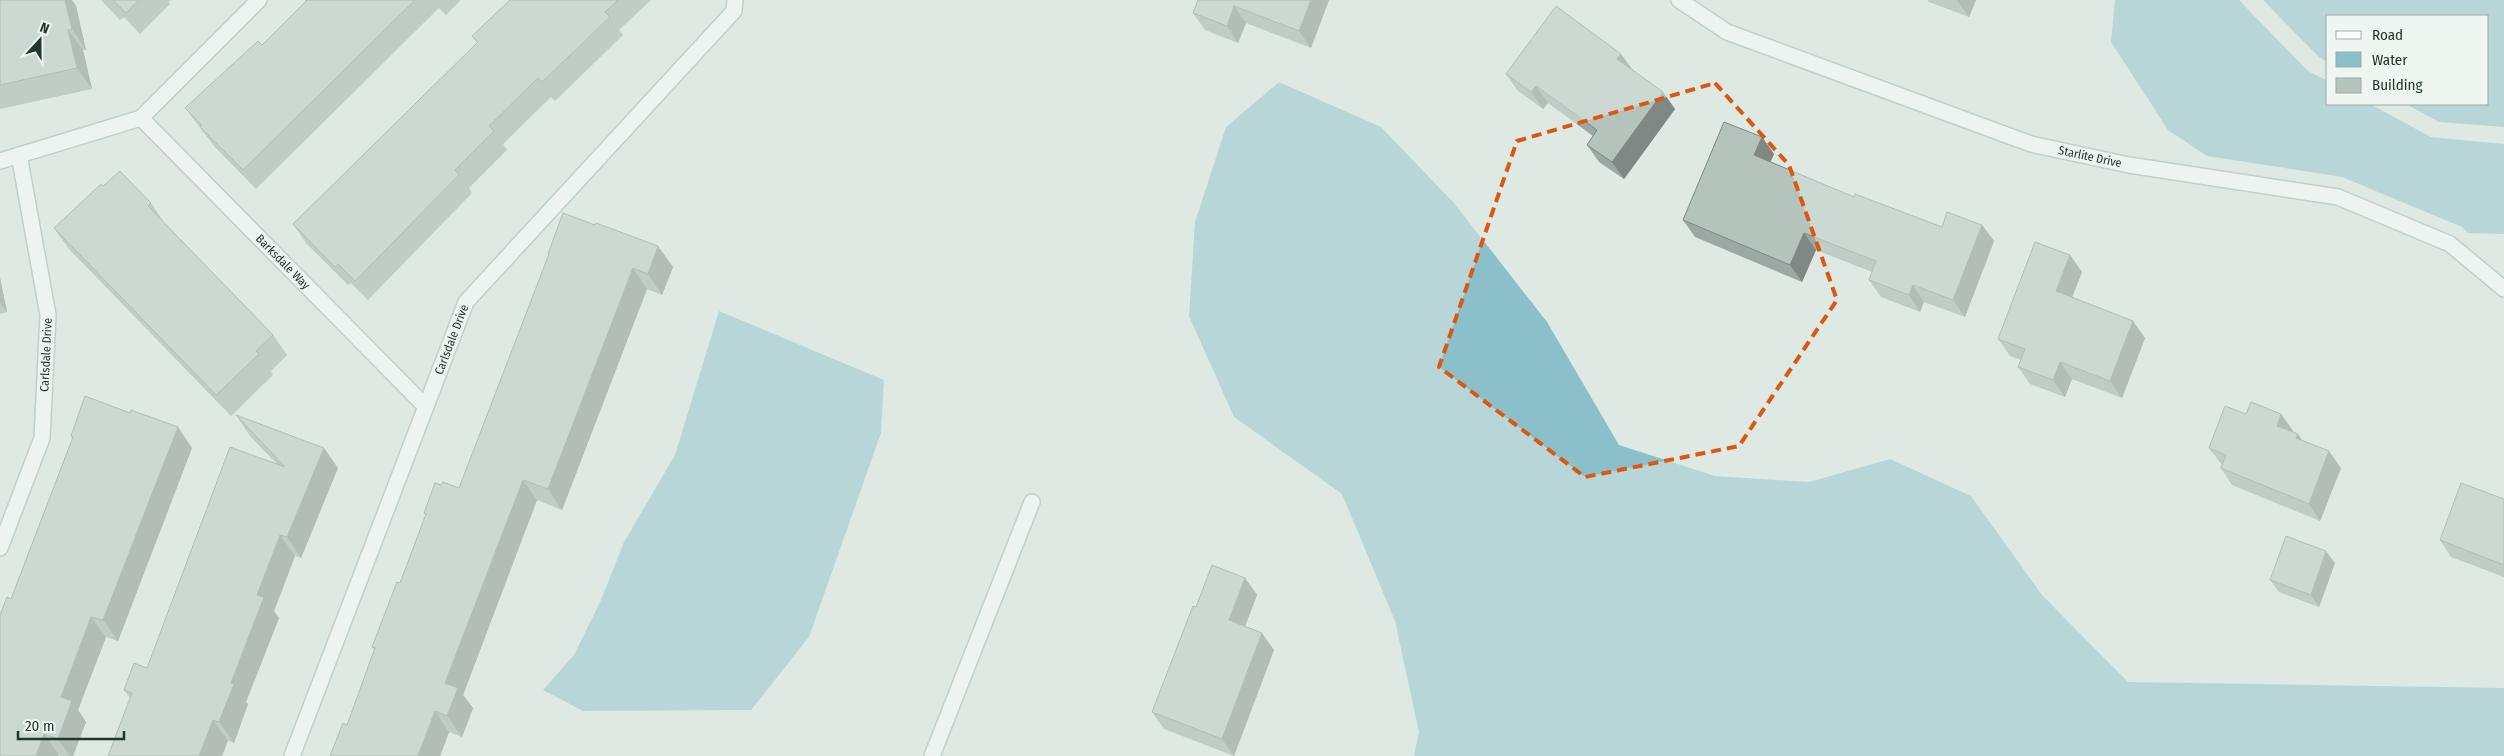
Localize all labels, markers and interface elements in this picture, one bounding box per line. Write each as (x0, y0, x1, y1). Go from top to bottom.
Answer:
north arrow (15, 15, 65, 65)
legend (2326, 15, 2489, 105)
text: N (38, 19, 51, 38)
text: Road (2372, 26, 2403, 44)
text: Water (2372, 51, 2408, 69)
text: Building (2372, 76, 2423, 94)
street label: Starlite Drive (2057, 143, 2123, 170)
street label: Barksdale Way (253, 232, 313, 293)
street label: Carlsdale Drive (432, 302, 471, 377)
street label: Carlsdale Drive (37, 318, 55, 392)
scale bar (18, 708, 124, 740)
text: 20 m (25, 717, 55, 735)

